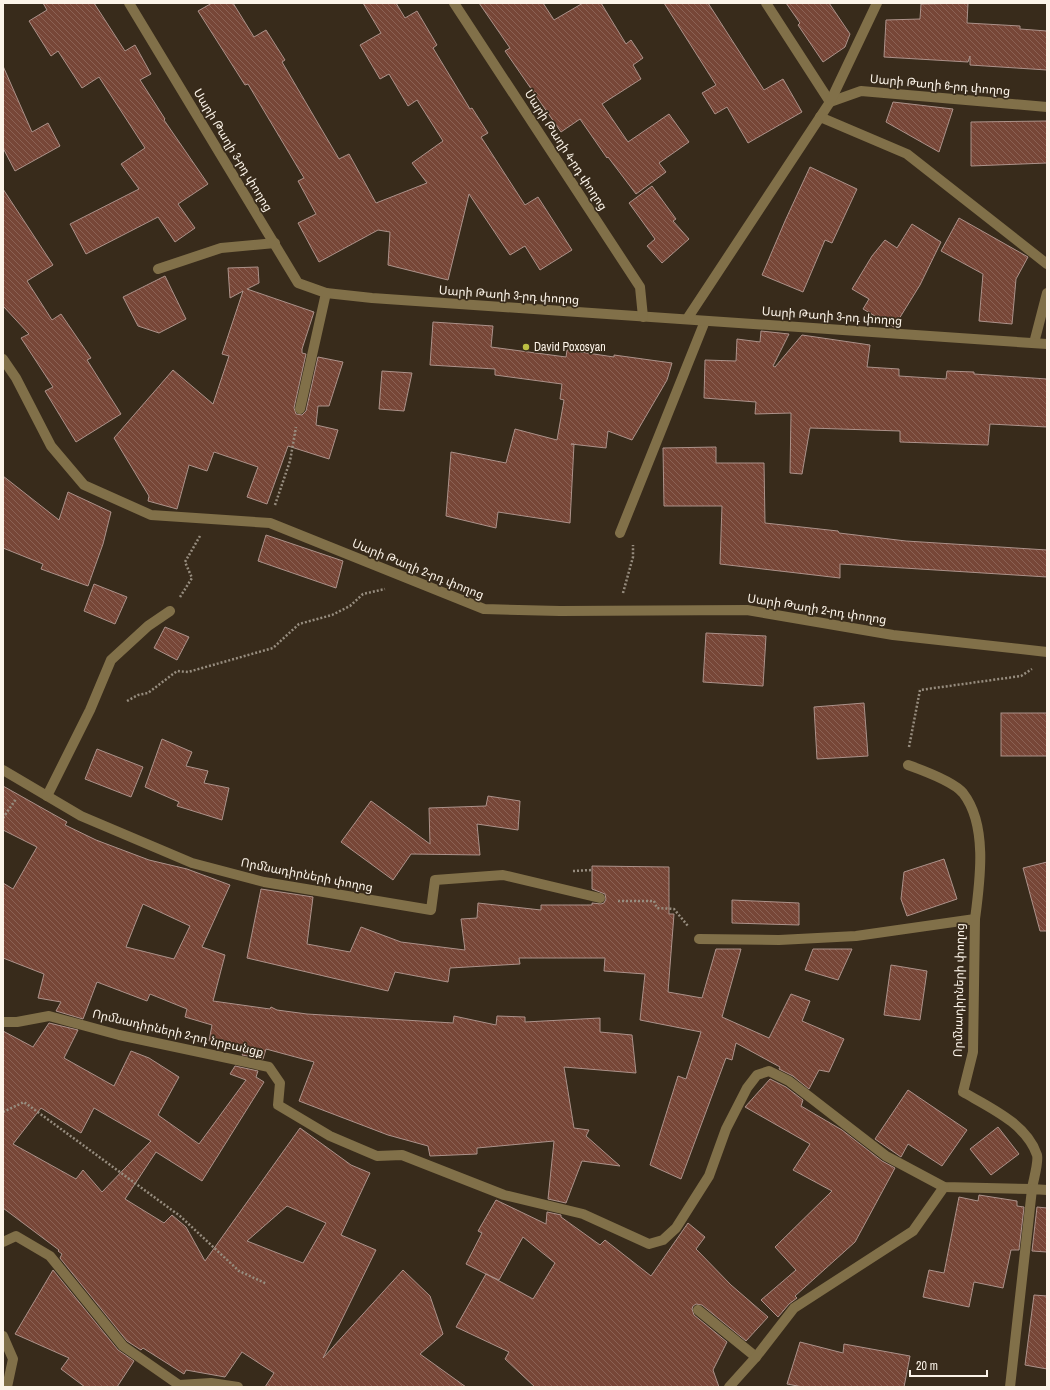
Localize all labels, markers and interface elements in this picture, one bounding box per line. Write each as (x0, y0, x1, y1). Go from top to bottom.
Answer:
street label: Սարի Թաղի 6-րդ փողոց (869, 71, 1011, 99)
street label: Սարի Թաղի 3-րդ փողոց (190, 85, 276, 215)
street label: Սարի Թաղի 4-րդ փողոց (521, 87, 611, 213)
street label: Սարի Թաղի 3-րդ փողոց (438, 282, 580, 308)
street label: Սարի Թաղի 3-րդ փողոց (761, 303, 903, 329)
place label: David Poxosyan (534, 339, 606, 355)
marker: David Poxosyan (521, 342, 531, 352)
street label: Սարի Թաղի 2-րդ փողոց (350, 535, 486, 603)
street label: Սարի Թաղի 2-րդ փողոց (746, 590, 888, 628)
street label: Որմնադիրների փողոց (240, 854, 374, 896)
street label: Որմնադիրների փողոց (950, 923, 968, 1057)
street label: Որմնադիրների 2-րդ նրբանցք (91, 1006, 265, 1060)
scale bar (910, 1352, 987, 1378)
text: 20 m (916, 1358, 938, 1374)

